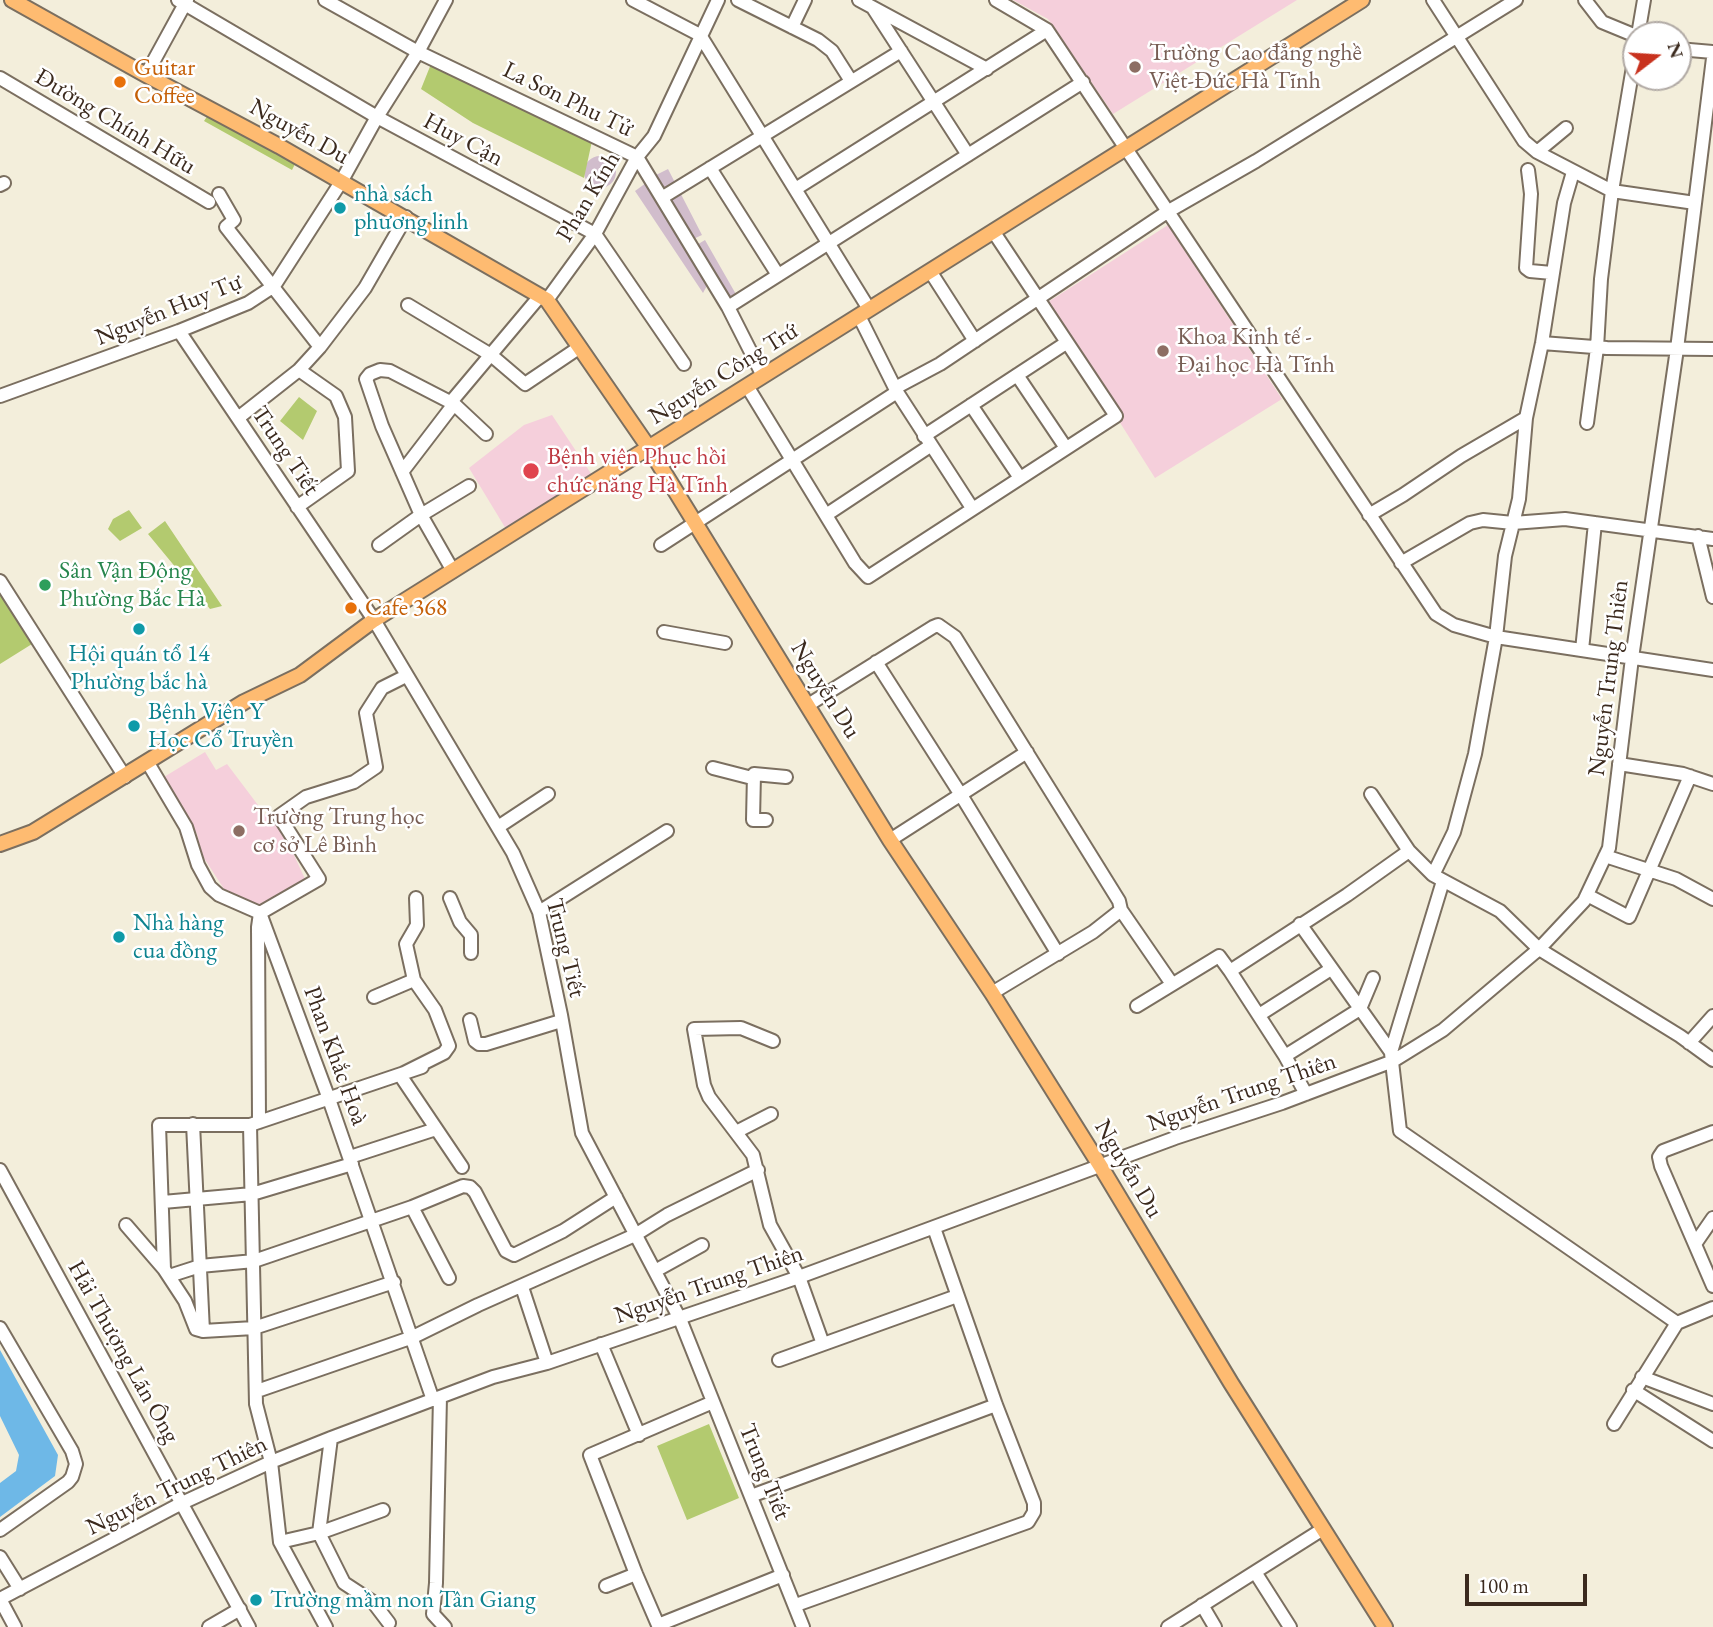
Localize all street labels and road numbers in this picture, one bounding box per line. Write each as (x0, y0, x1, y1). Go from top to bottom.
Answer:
street label: La Sơn Phu Tử (498, 56, 638, 144)
street label: Đường Chính Hữu (29, 63, 201, 181)
street label: Nguyễn Du (244, 93, 354, 171)
street label: Huy Cận (418, 107, 508, 173)
street label: Phan Kính (551, 147, 627, 247)
street label: Nguyễn Huy Tự (91, 267, 247, 353)
street label: Nguyễn Công Trứ (644, 317, 804, 431)
street label: Trung Tiết (245, 401, 325, 501)
street label: Nguyễn Trung Thiên (1583, 578, 1635, 778)
street label: Nguyễn Du (784, 636, 866, 744)
street label: Trung Tiết (539, 895, 591, 1001)
street label: Phan Khắc Hoà (297, 983, 373, 1129)
street label: Nguyễn Trung Thiên (1144, 1047, 1340, 1139)
street label: Nguyễn Du (1087, 1115, 1169, 1223)
street label: Nguyễn Trung Thiên (611, 1239, 807, 1331)
street label: Hải Thượng Lãn Ông (61, 1256, 185, 1448)
street label: Trung Tiết (732, 1420, 796, 1524)
street label: Nguyễn Trung Thiên (82, 1430, 272, 1542)

